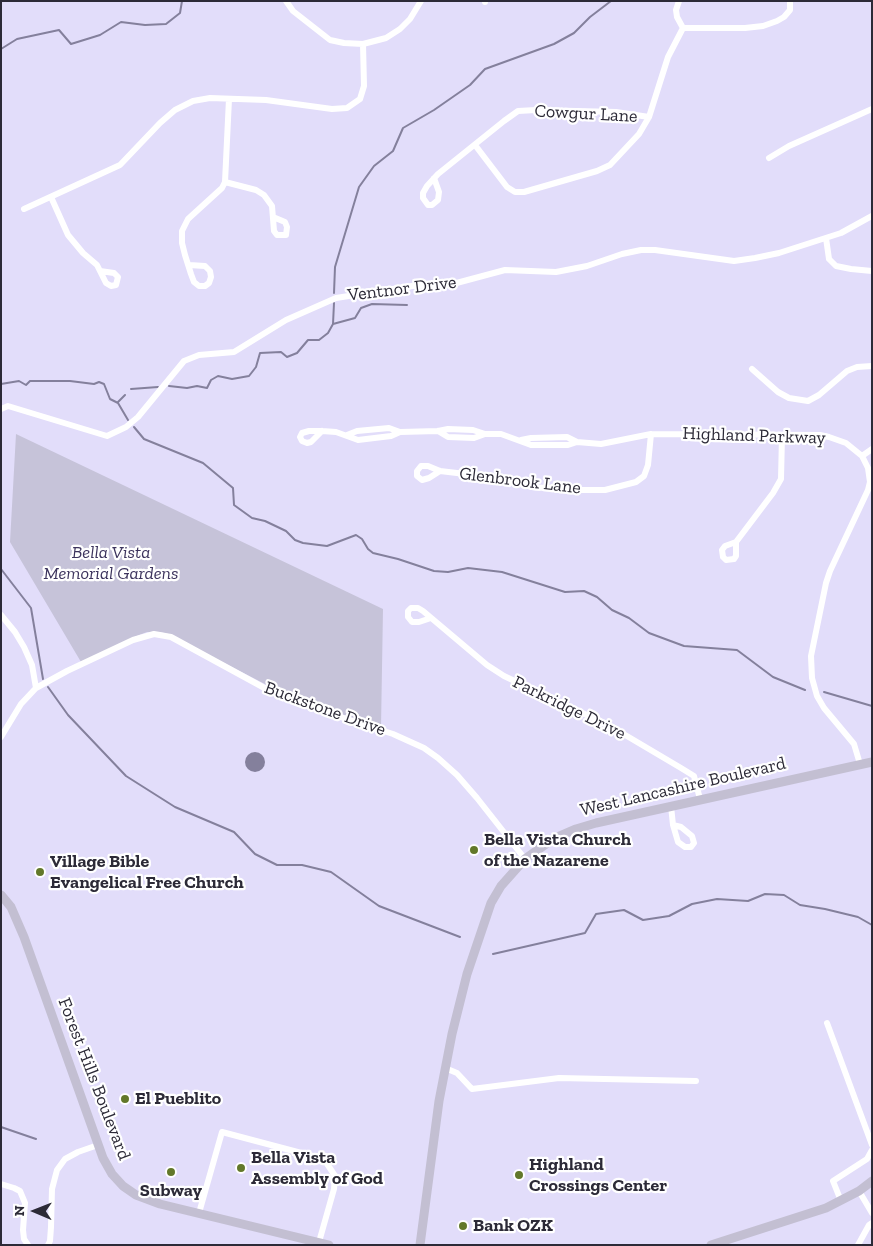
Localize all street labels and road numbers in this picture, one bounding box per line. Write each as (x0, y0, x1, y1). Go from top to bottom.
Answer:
street label: Cowgur Lane (534, 101, 638, 127)
street label: Ventnor Drive (346, 272, 458, 306)
street label: Highland Parkway (682, 423, 826, 449)
street label: Glenbrook Lane (458, 463, 582, 499)
street label: Parkridge Drive (509, 671, 629, 745)
street label: Buckstone Drive (261, 677, 389, 741)
street label: West Lancashire Boulevard (578, 753, 788, 821)
street label: Forest Hills Boulevard (53, 995, 135, 1163)

